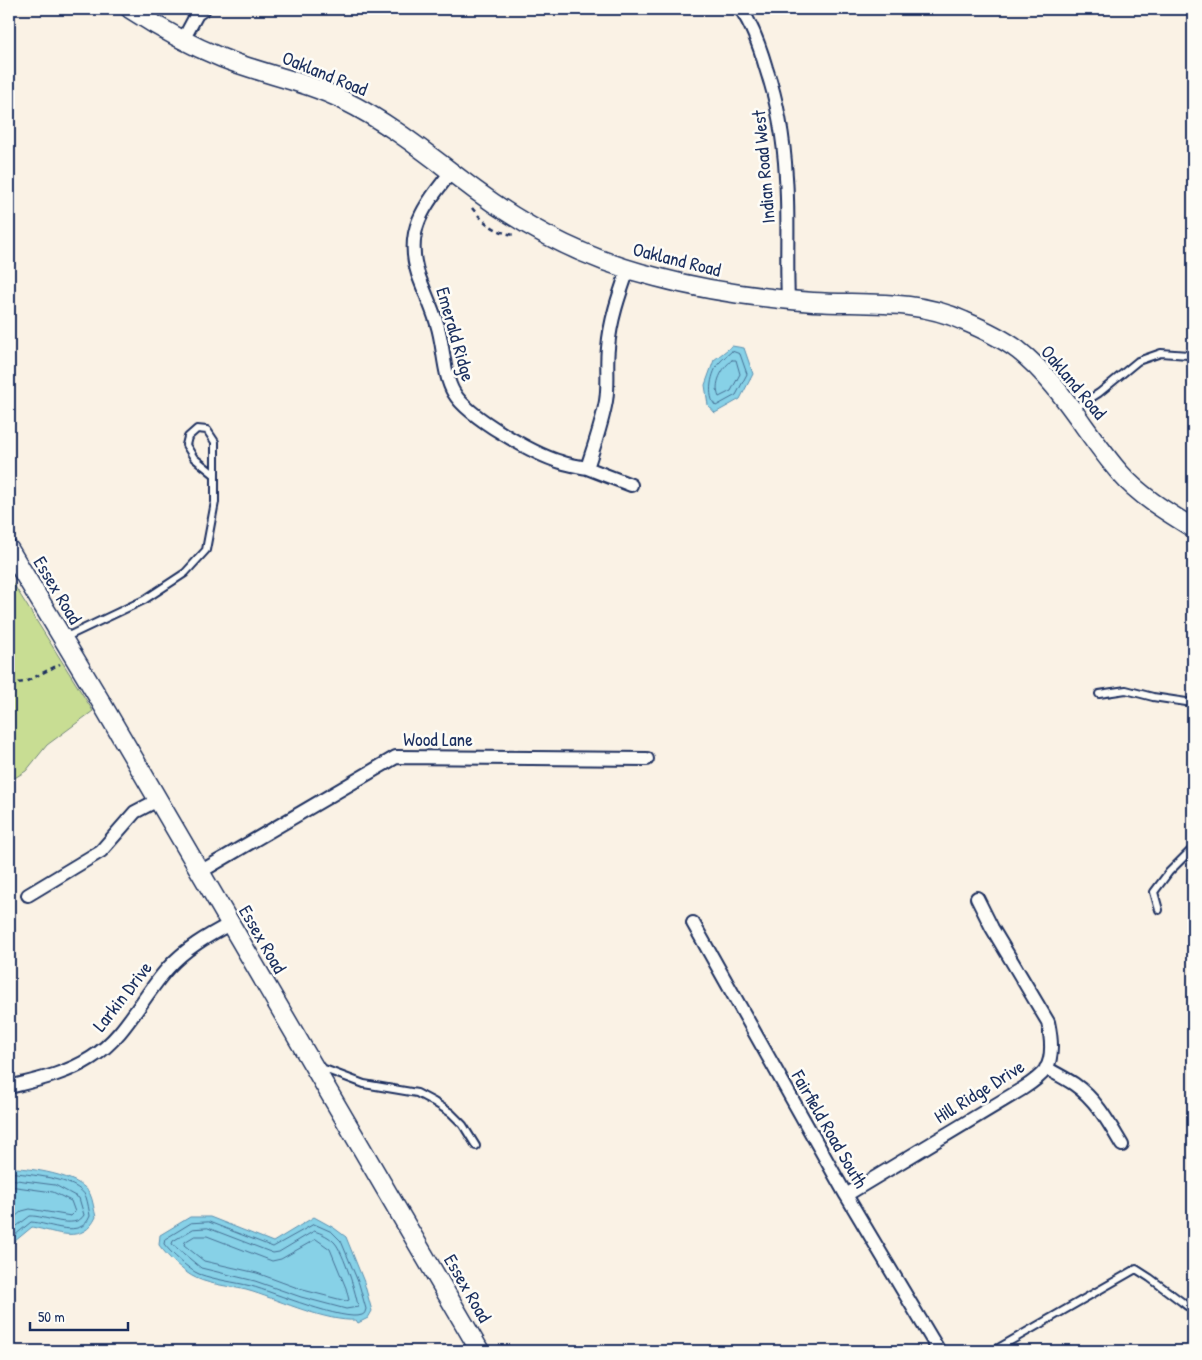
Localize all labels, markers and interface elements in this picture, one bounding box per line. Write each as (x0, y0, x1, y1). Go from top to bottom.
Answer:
street label: Oakland Road (278, 44, 372, 102)
street label: Indian Road West (745, 109, 781, 225)
street label: Oakland Road (630, 236, 724, 283)
street label: Emerald Ridge (430, 284, 482, 385)
street label: Oakland Road (1035, 339, 1113, 425)
street label: Essex Road (28, 551, 89, 629)
street label: Wood Lane (403, 726, 473, 752)
street label: Essex Road (233, 900, 293, 978)
street label: Larkin Drive (86, 955, 158, 1037)
street label: Hill Ridge Drive (929, 1053, 1030, 1129)
street label: Fairfield Road South (785, 1064, 874, 1193)
street label: Essex Road (438, 1249, 498, 1327)
scale bar (30, 1300, 128, 1332)
text: 50 m (38, 1306, 65, 1327)

